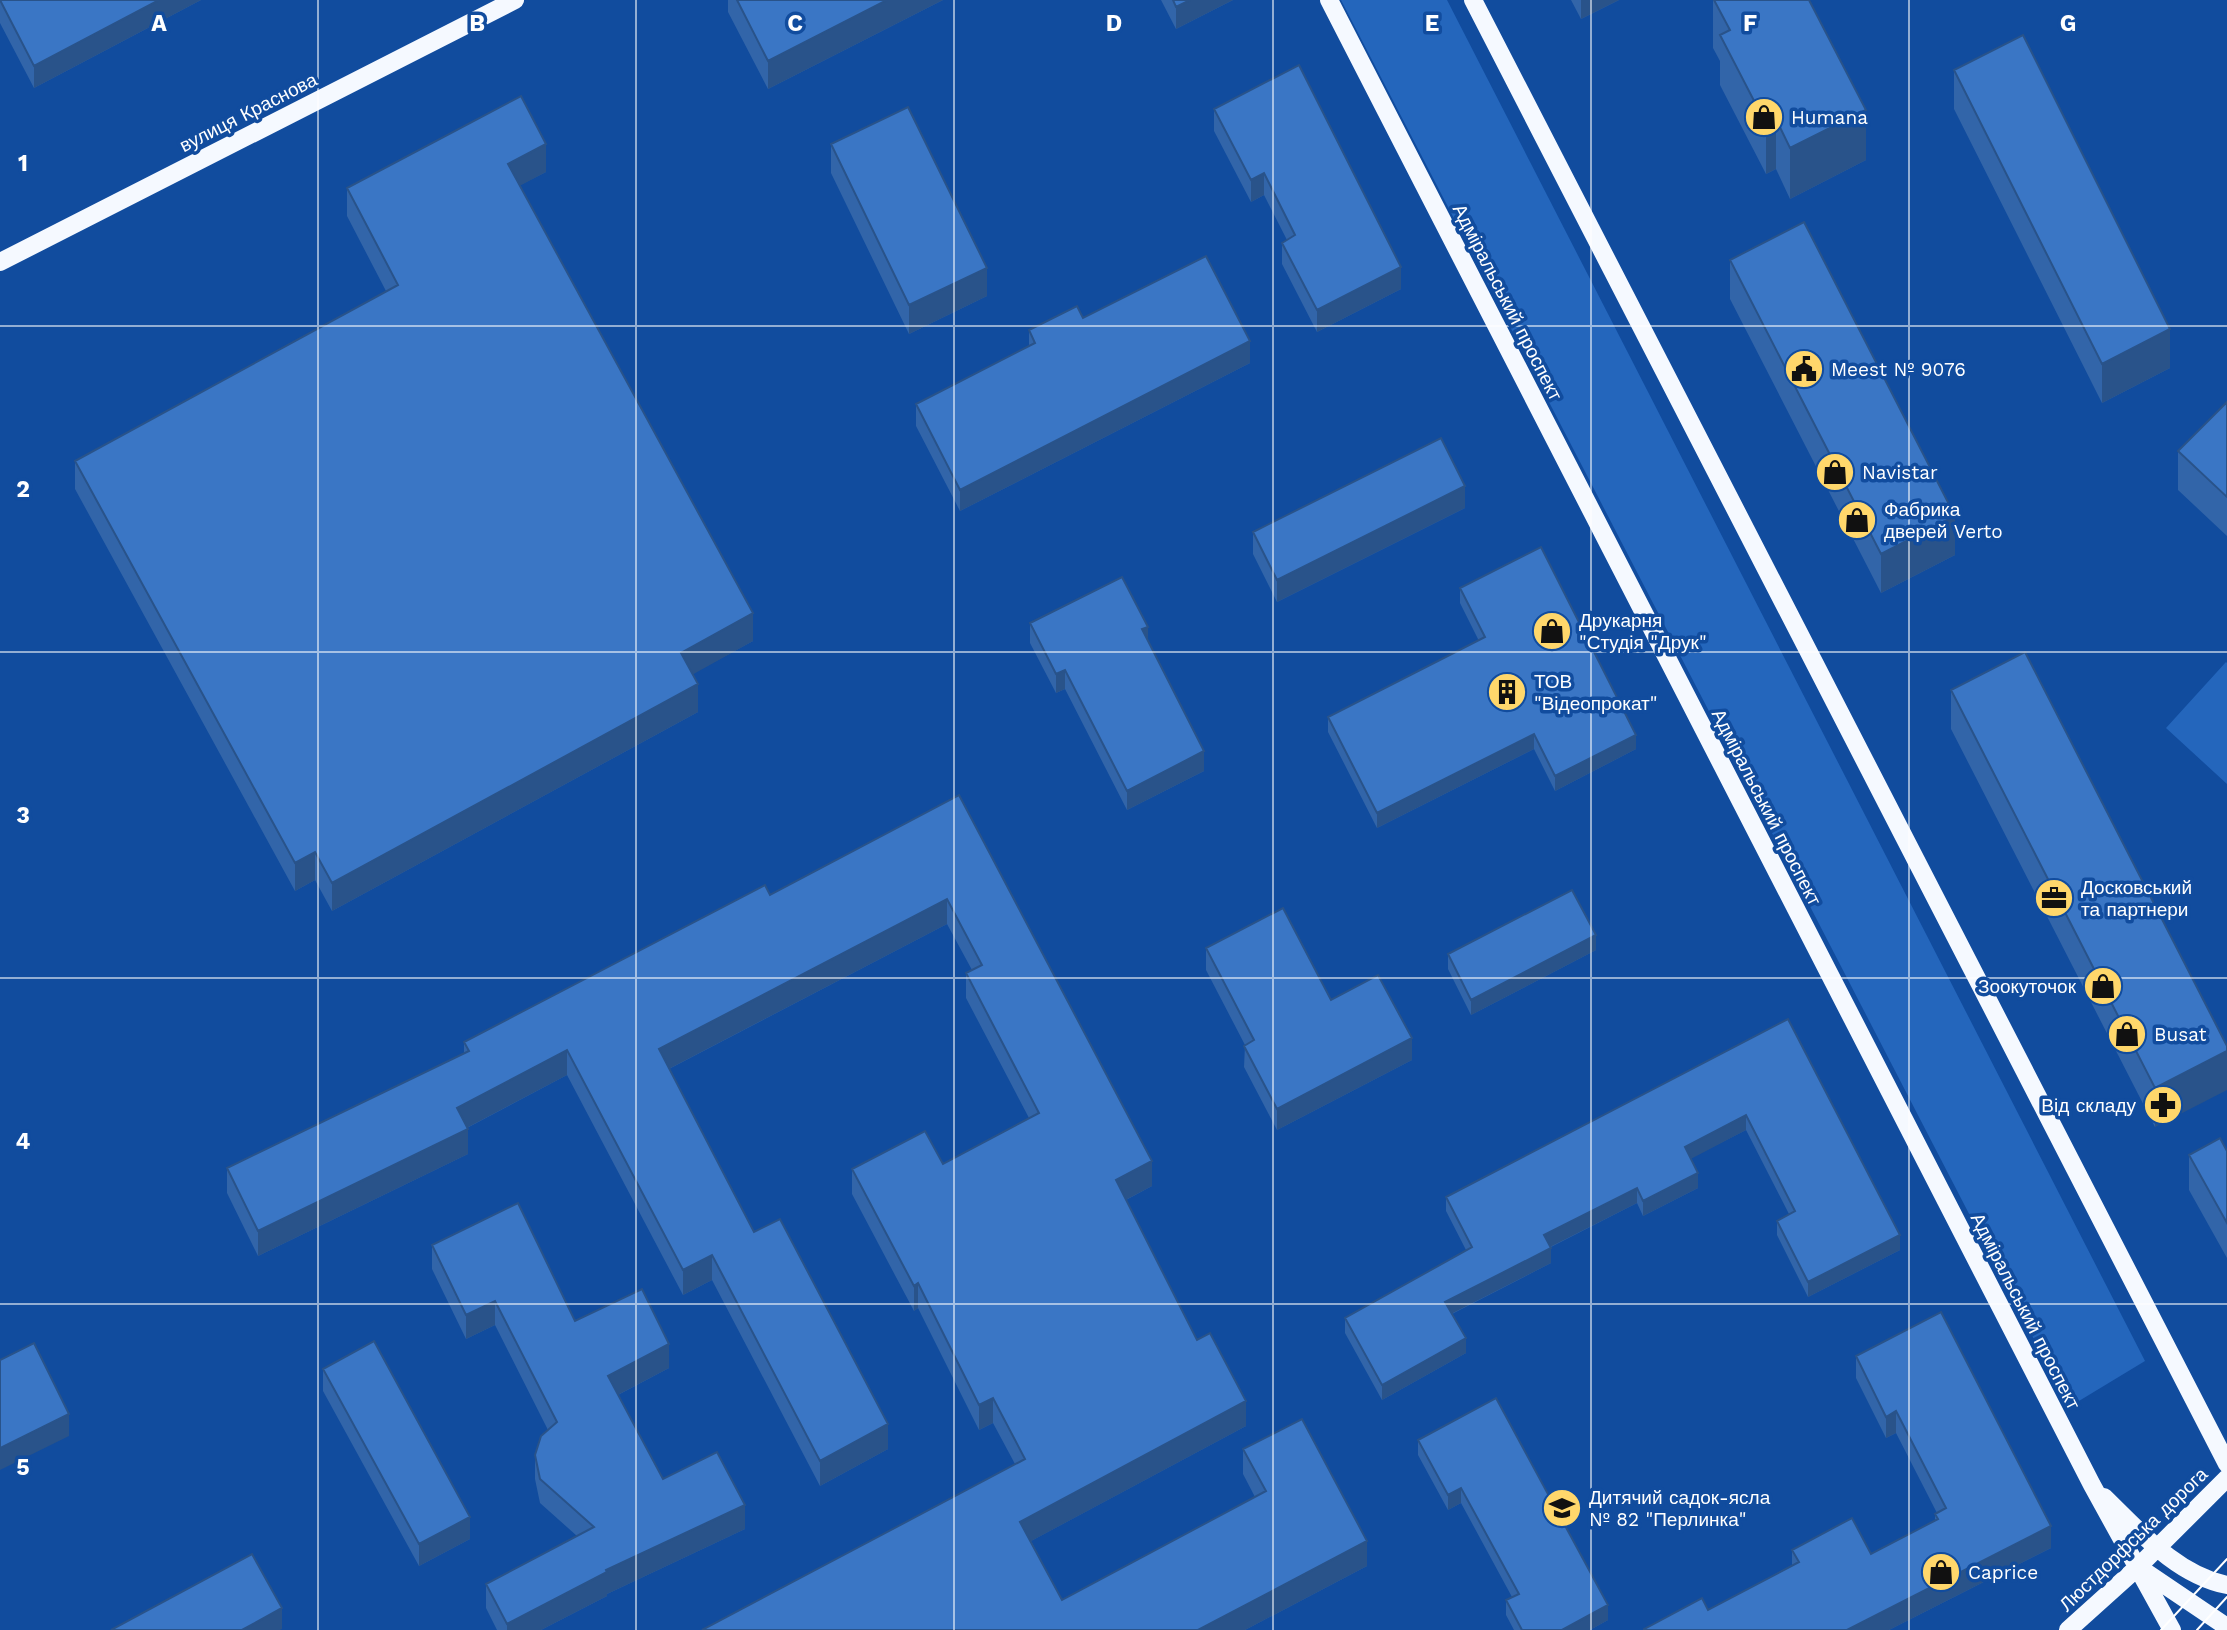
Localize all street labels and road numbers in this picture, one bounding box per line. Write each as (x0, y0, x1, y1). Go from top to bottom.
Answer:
street label: вулиця Краснова (176, 68, 321, 157)
street label: Адміральський проспект (1448, 200, 1567, 405)
street label: Адміральський проспект (1707, 705, 1826, 910)
street label: Адміральський проспект (1966, 1209, 2085, 1414)
street label: Люстдорфська дорога (2054, 1462, 2213, 1616)

